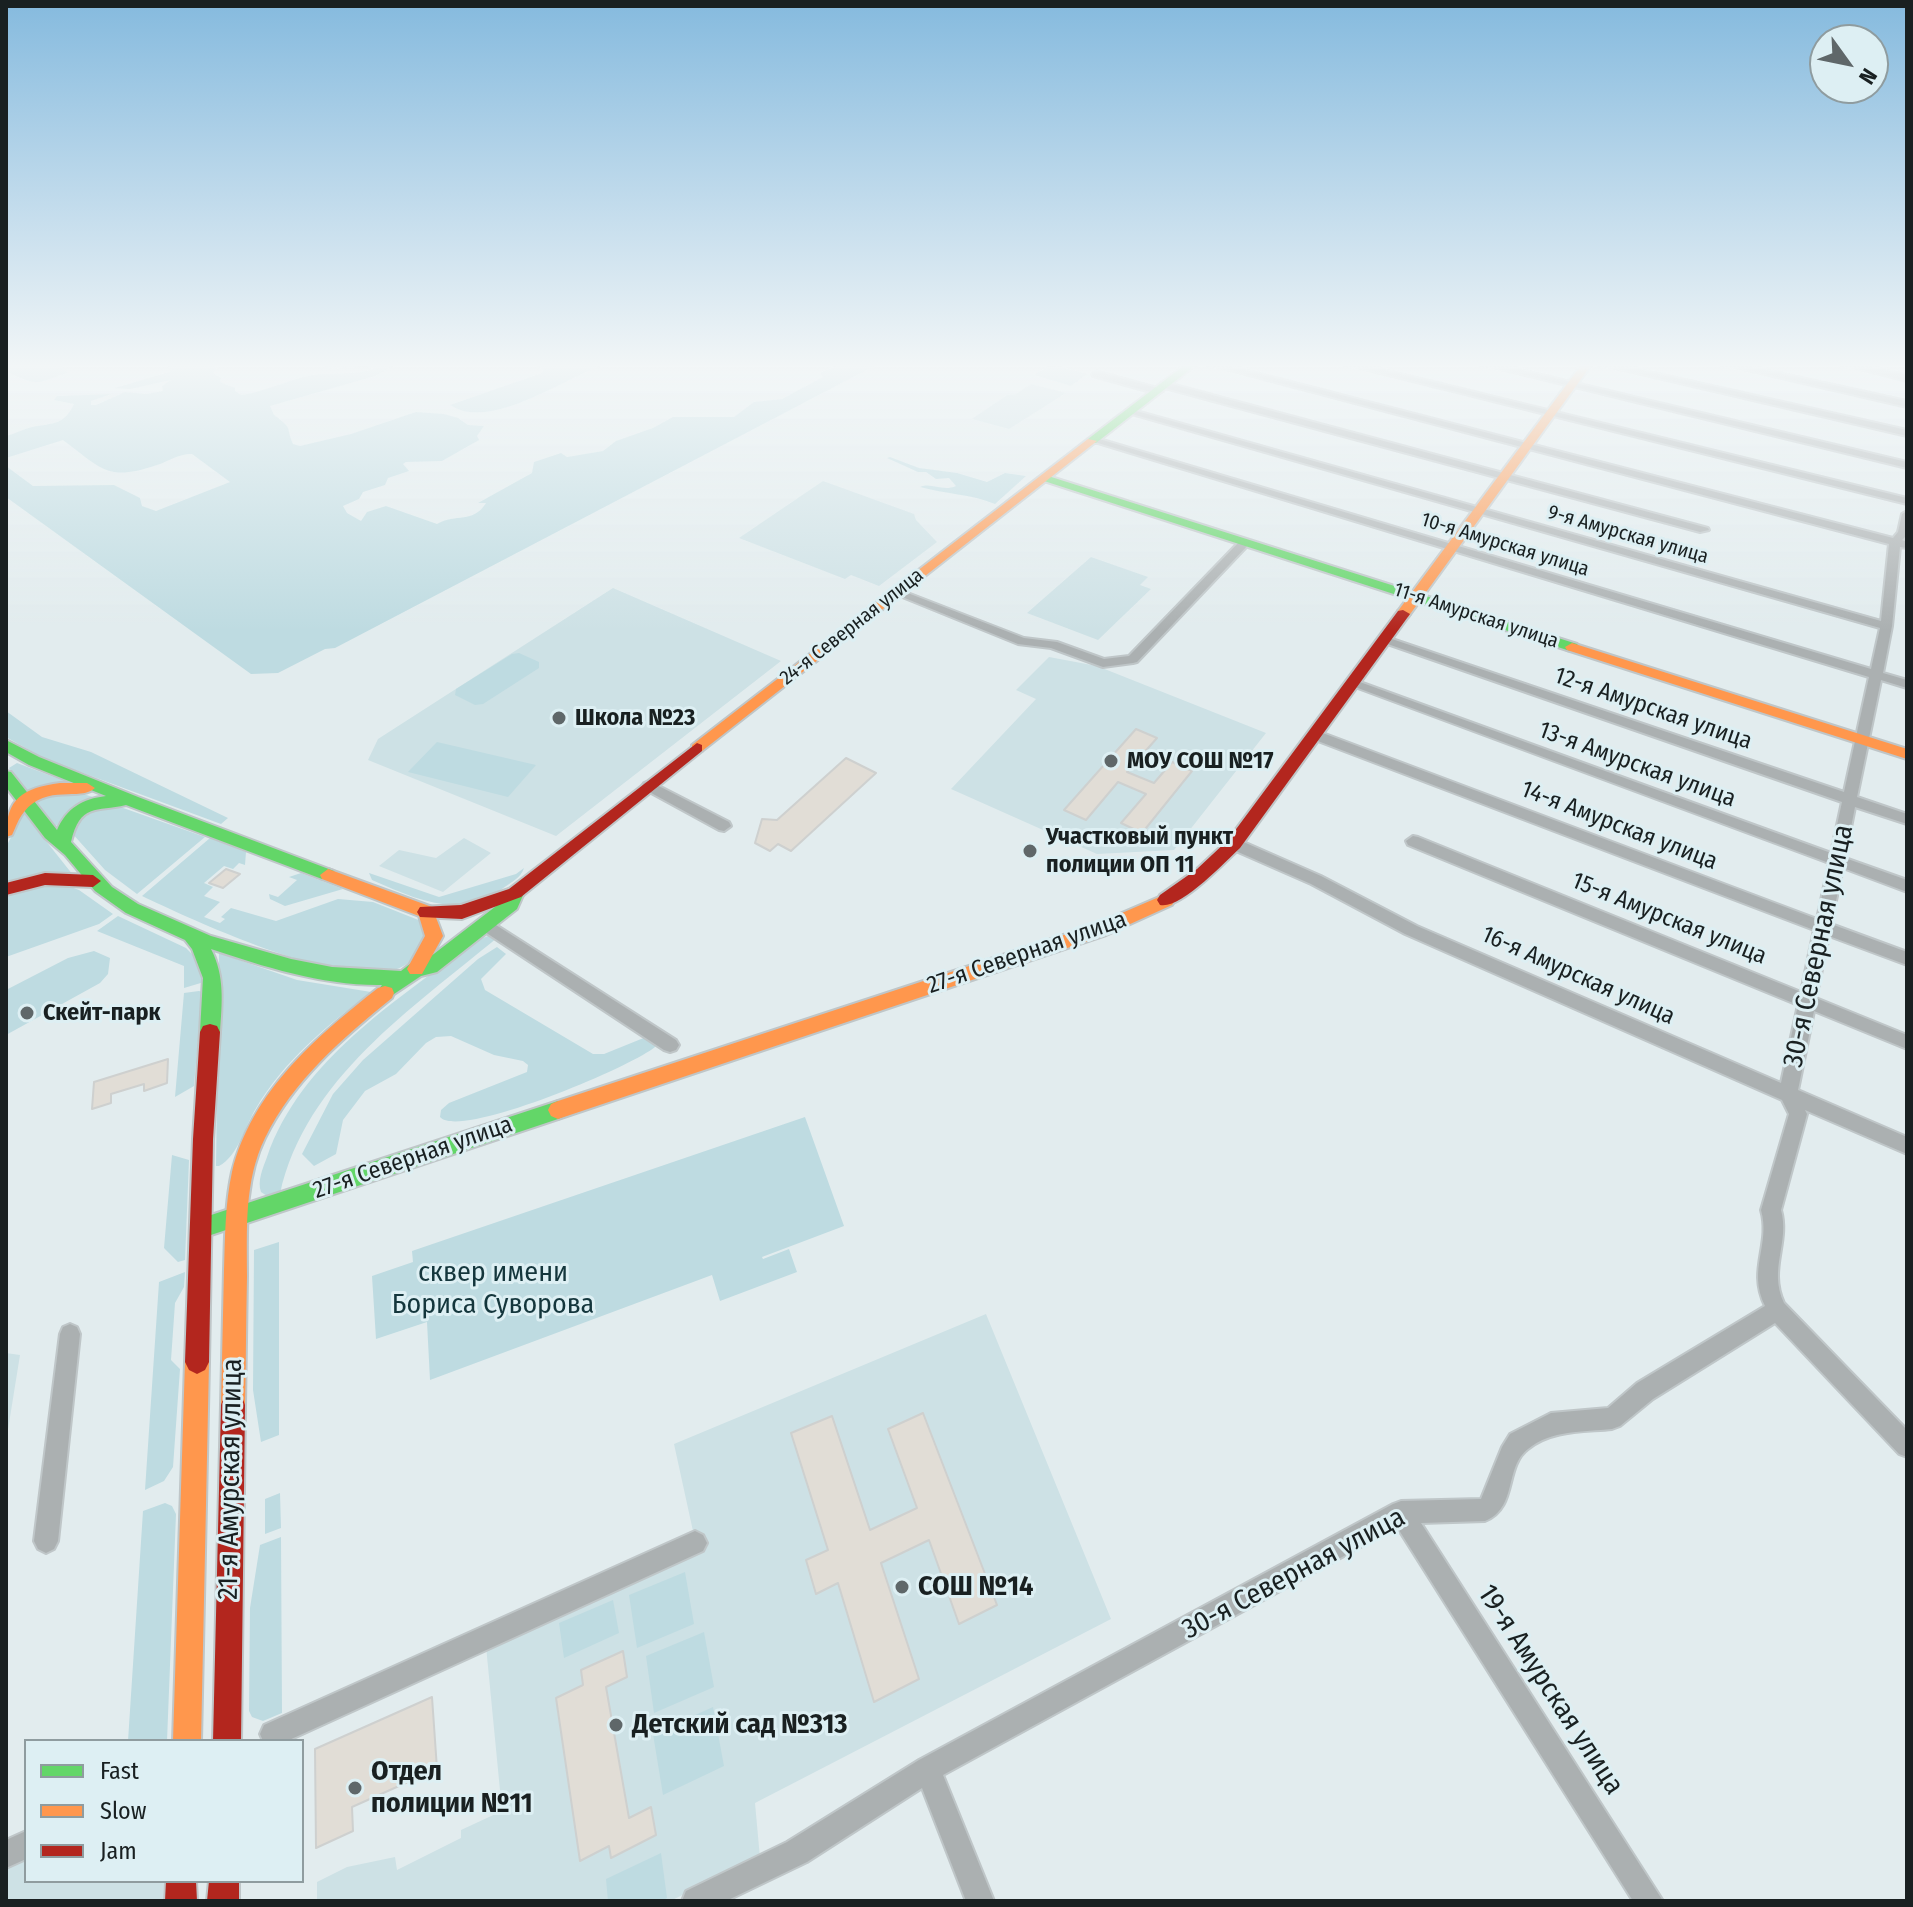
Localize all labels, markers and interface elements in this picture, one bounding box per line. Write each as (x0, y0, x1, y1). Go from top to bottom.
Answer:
north arrow (1809, 24, 1889, 104)
text: N (1853, 63, 1883, 89)
street label: 9-я Амурская улица (1545, 501, 1711, 569)
street label: 10-я Амурская улица (1418, 508, 1592, 582)
street label: 24-я Северная улица (776, 564, 928, 690)
street label: 11-я Амурская улица (1391, 578, 1561, 654)
street label: 12-я Амурская улица (1550, 662, 1756, 756)
place label: Школа №23 (575, 704, 695, 732)
marker: Школа №23 (550, 709, 568, 727)
street label: 13-я Амурская улица (1535, 716, 1739, 814)
place label: МОУ СОШ №17 (1127, 747, 1273, 775)
marker: МОУ СОШ №17 (1102, 752, 1120, 770)
street label: 14-я Амурская улица (1517, 775, 1721, 877)
street label: 30-я Северная улица (1777, 822, 1861, 1070)
place label: Участковый пункт полиции ОП 11 (1046, 823, 1233, 879)
marker: Участковый пункт полиции ОП 11 (1021, 842, 1039, 860)
street label: 15-я Амурская улица (1567, 867, 1771, 971)
street label: 27-я Северная улица (924, 905, 1130, 1001)
street label: 16-я Амурская улица (1477, 920, 1679, 1032)
place label: Скейт-парк (43, 999, 161, 1027)
marker: Скейт-парк (18, 1004, 36, 1022)
street label: 27-я Северная улица (310, 1110, 516, 1206)
park label: сквер имени Бориса Суворова (392, 1256, 594, 1322)
street label: 21-я Амурская улица (212, 1358, 250, 1600)
street label: 30-я Северная улица (1177, 1501, 1411, 1647)
place label: СОШ №14 (918, 1570, 1033, 1604)
marker: СОШ №14 (893, 1578, 911, 1596)
street label: 19-я Амурская улица (1470, 1579, 1630, 1801)
place label: Детский сад №313 (632, 1708, 847, 1742)
marker: Детский сад №313 (607, 1716, 625, 1734)
legend (24, 1739, 304, 1883)
place label: Отдел полиции №11 (371, 1755, 533, 1821)
text: Fast (100, 1757, 139, 1785)
marker: Отдел полиции №11 (346, 1779, 364, 1797)
text: Slow (100, 1797, 146, 1825)
text: Jam (100, 1837, 137, 1865)

